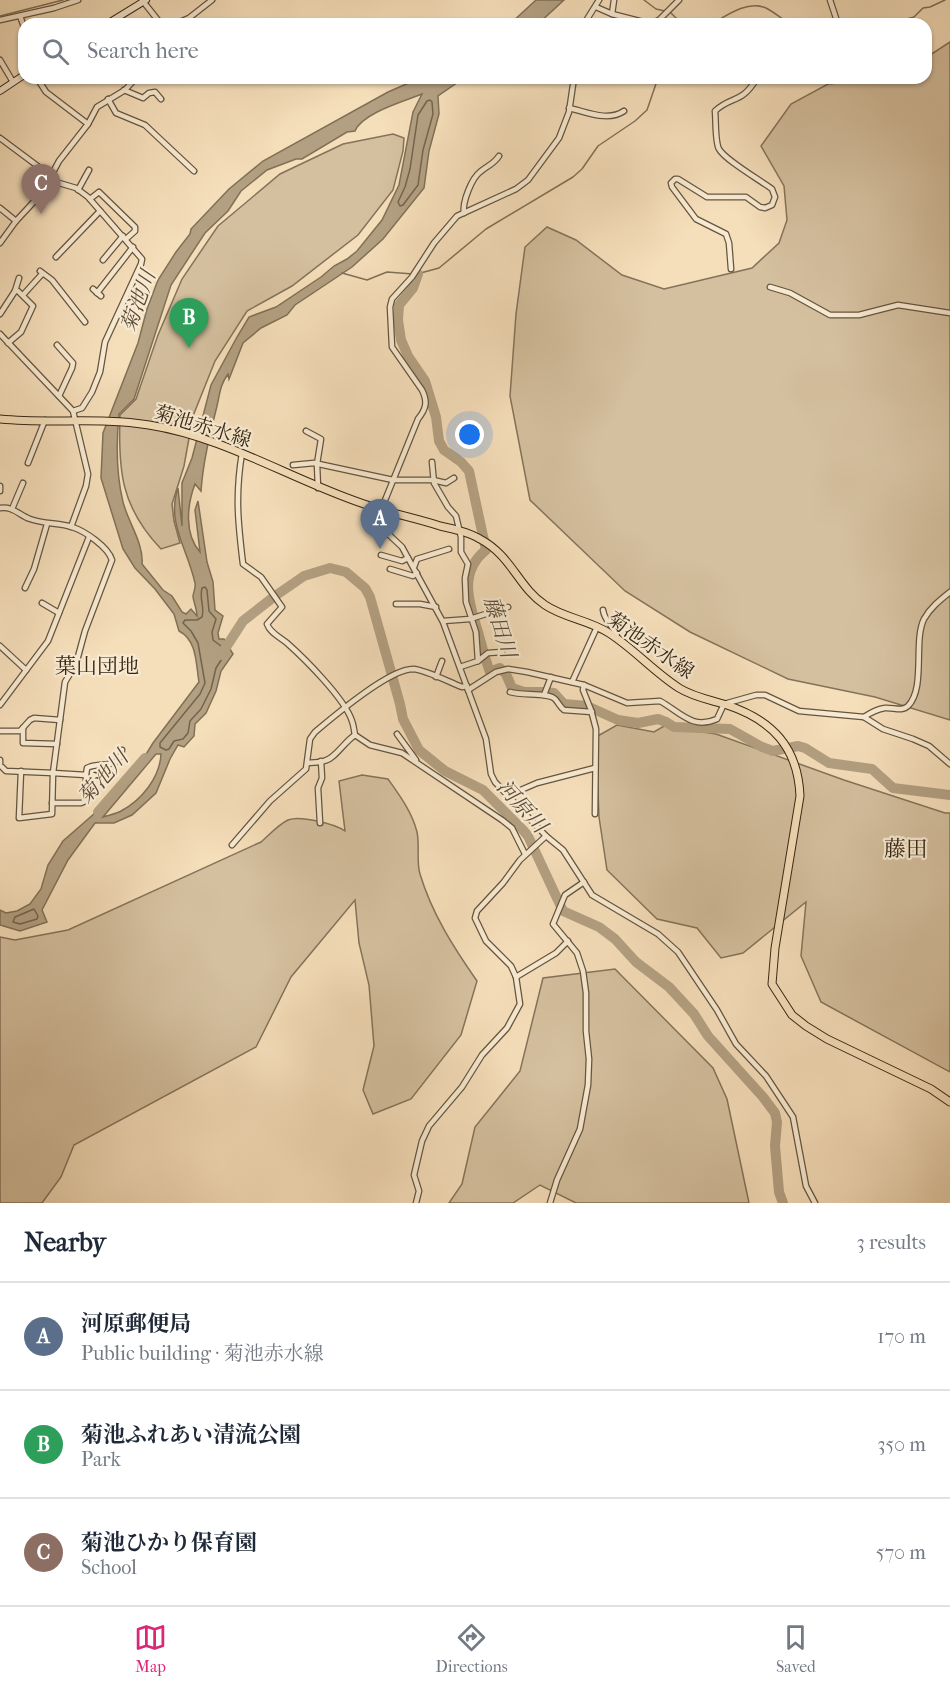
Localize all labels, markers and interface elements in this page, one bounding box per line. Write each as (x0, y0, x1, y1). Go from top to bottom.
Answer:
search box (18, 18, 932, 84)
icon: search (39, 35, 72, 68)
text: Search here (87, 38, 199, 64)
pin: C (22, 164, 60, 214)
water label: 菊池川 (116, 265, 161, 335)
pin: B (170, 298, 208, 348)
street label: 菊池赤水線 (152, 401, 254, 452)
your location (455, 420, 484, 449)
pin: A (360, 500, 400, 549)
water label: 藤田川 (479, 593, 521, 663)
street label: 菊池赤水線 (603, 607, 698, 684)
district label: 葉山団地 (55, 654, 139, 678)
water label: 菊池川 (73, 744, 134, 808)
water label: 河原川 (492, 775, 553, 839)
district label: 藤田 (884, 836, 928, 862)
text: Nearby (24, 1227, 106, 1258)
text: 3 results (857, 1231, 926, 1254)
text: 河原郵便局 (81, 1311, 191, 1337)
text: A (37, 1325, 50, 1348)
text: 170 m (877, 1325, 926, 1348)
text: Public building · 菊池赤水線 (81, 1342, 324, 1365)
text: 菊池ふれあい清流公園 (81, 1422, 301, 1448)
text: B (37, 1433, 50, 1456)
text: 350 m (877, 1433, 926, 1456)
text: Park (81, 1448, 121, 1471)
text: 菊池ひかり保育園 (81, 1530, 257, 1556)
text: C (37, 1541, 50, 1564)
text: 570 m (876, 1541, 926, 1564)
text: School (81, 1556, 137, 1579)
tab: Map (134, 1621, 167, 1676)
tab: Directions (436, 1621, 508, 1676)
tab: Saved (776, 1621, 816, 1676)

